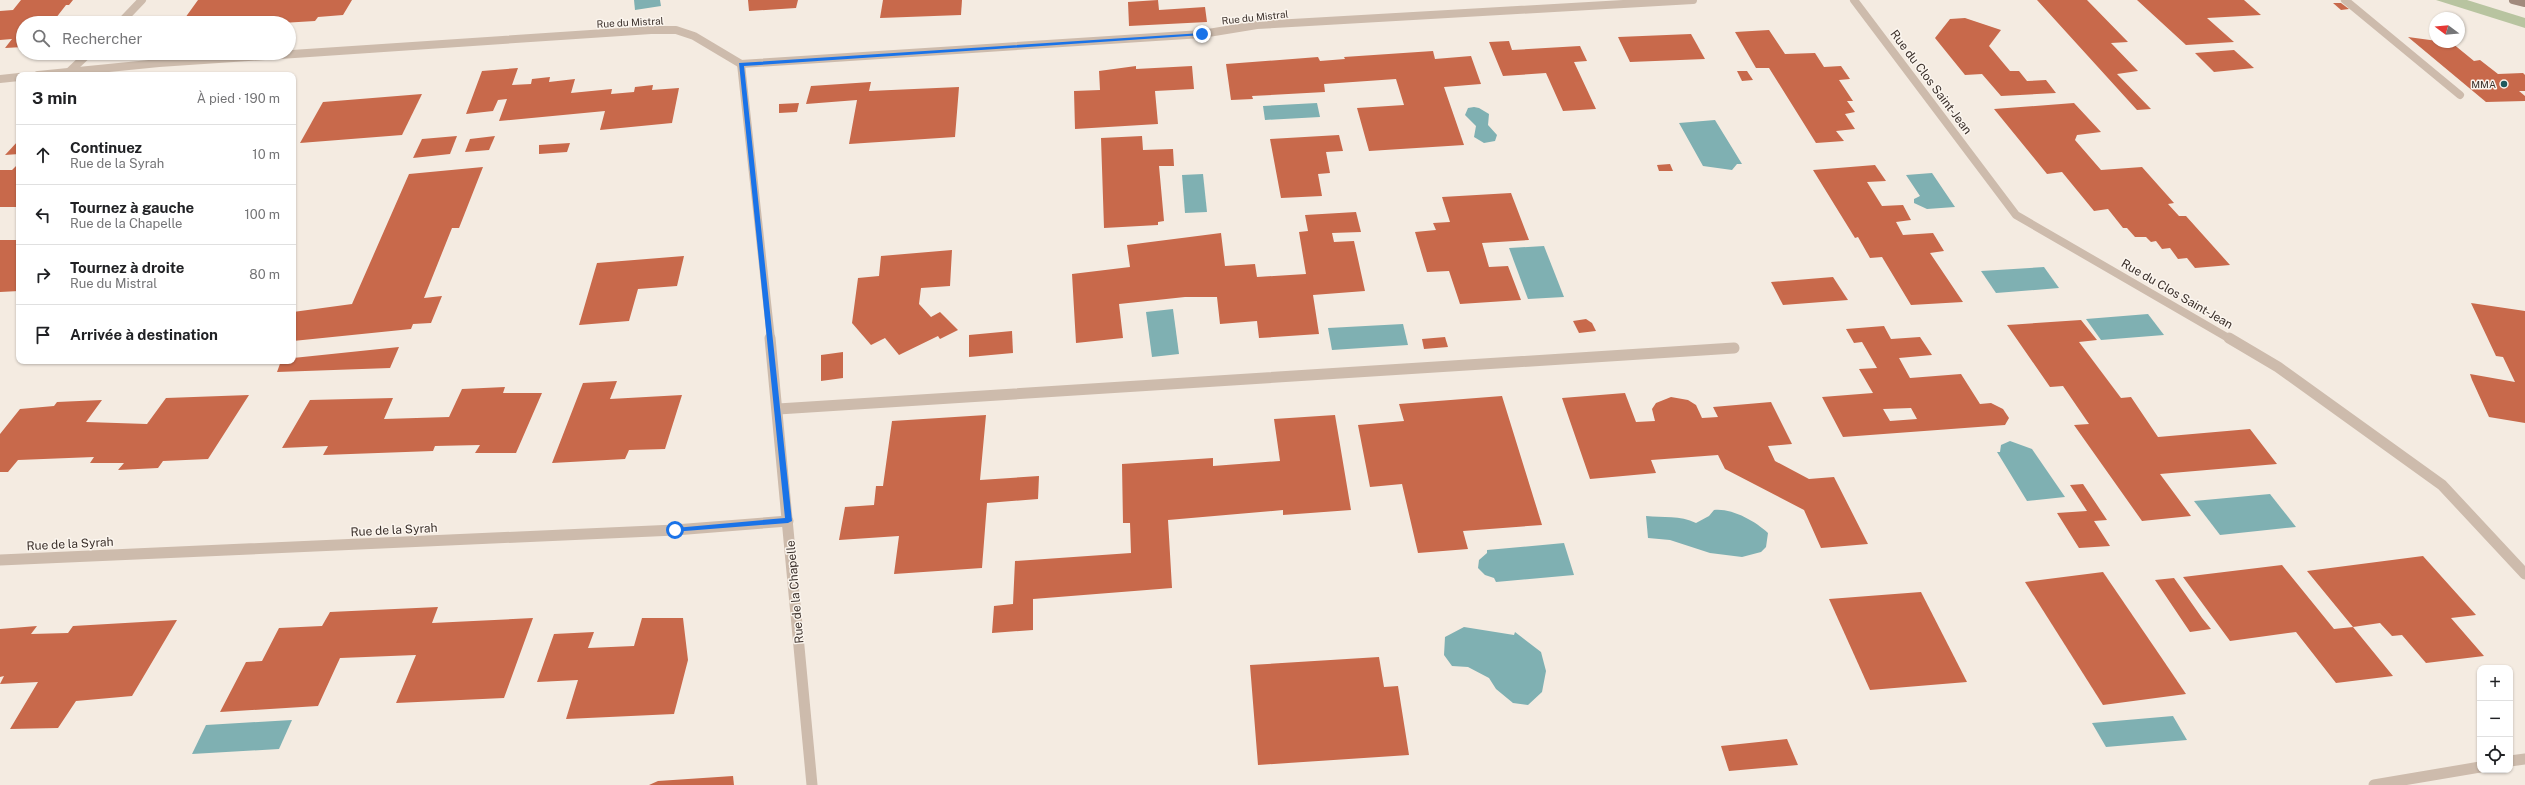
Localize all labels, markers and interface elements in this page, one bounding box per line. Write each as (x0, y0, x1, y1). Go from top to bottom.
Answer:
street label: Rue du Mistral (1221, 8, 1289, 26)
north arrow (2429, 12, 2465, 48)
street label: Rue du Mistral (596, 14, 664, 30)
search box (16, 16, 296, 60)
route end (1193, 25, 1211, 43)
icon: search (30, 27, 52, 49)
street label: Rue du Clos Saint-Jean (1887, 27, 1975, 137)
text: Rechercher (62, 30, 142, 47)
place label: MMA (2471, 78, 2496, 90)
marker: MMA (2499, 79, 2509, 89)
text: 3 min (32, 88, 77, 108)
text: À pied · 190 m (197, 91, 280, 106)
text: Continuez (70, 139, 142, 156)
icon: ahead (32, 144, 54, 166)
text: 10 m (252, 147, 280, 162)
text: Rue de la Syrah (70, 156, 164, 171)
text: Tournez à gauche (70, 199, 194, 216)
icon: left (32, 204, 54, 226)
text: 100 m (244, 207, 280, 222)
text: Rue de la Chapelle (70, 216, 182, 231)
street label: Rue du Clos Saint-Jean (2119, 256, 2235, 332)
text: Tournez à droite (70, 259, 184, 276)
icon: right (32, 264, 54, 286)
text: 80 m (249, 267, 280, 282)
text: Rue du Mistral (70, 276, 157, 291)
icon: arrive (32, 324, 54, 346)
text: Arrivée à destination (70, 326, 218, 343)
street label: Rue de la Syrah (350, 521, 438, 539)
route start (666, 521, 684, 539)
street label: Rue de la Syrah (26, 535, 114, 553)
street label: Rue de la Chapelle (783, 540, 806, 644)
map controls (2477, 665, 2513, 773)
button: + (2477, 665, 2513, 701)
button: − (2477, 701, 2513, 737)
button: locate (2477, 737, 2513, 773)

